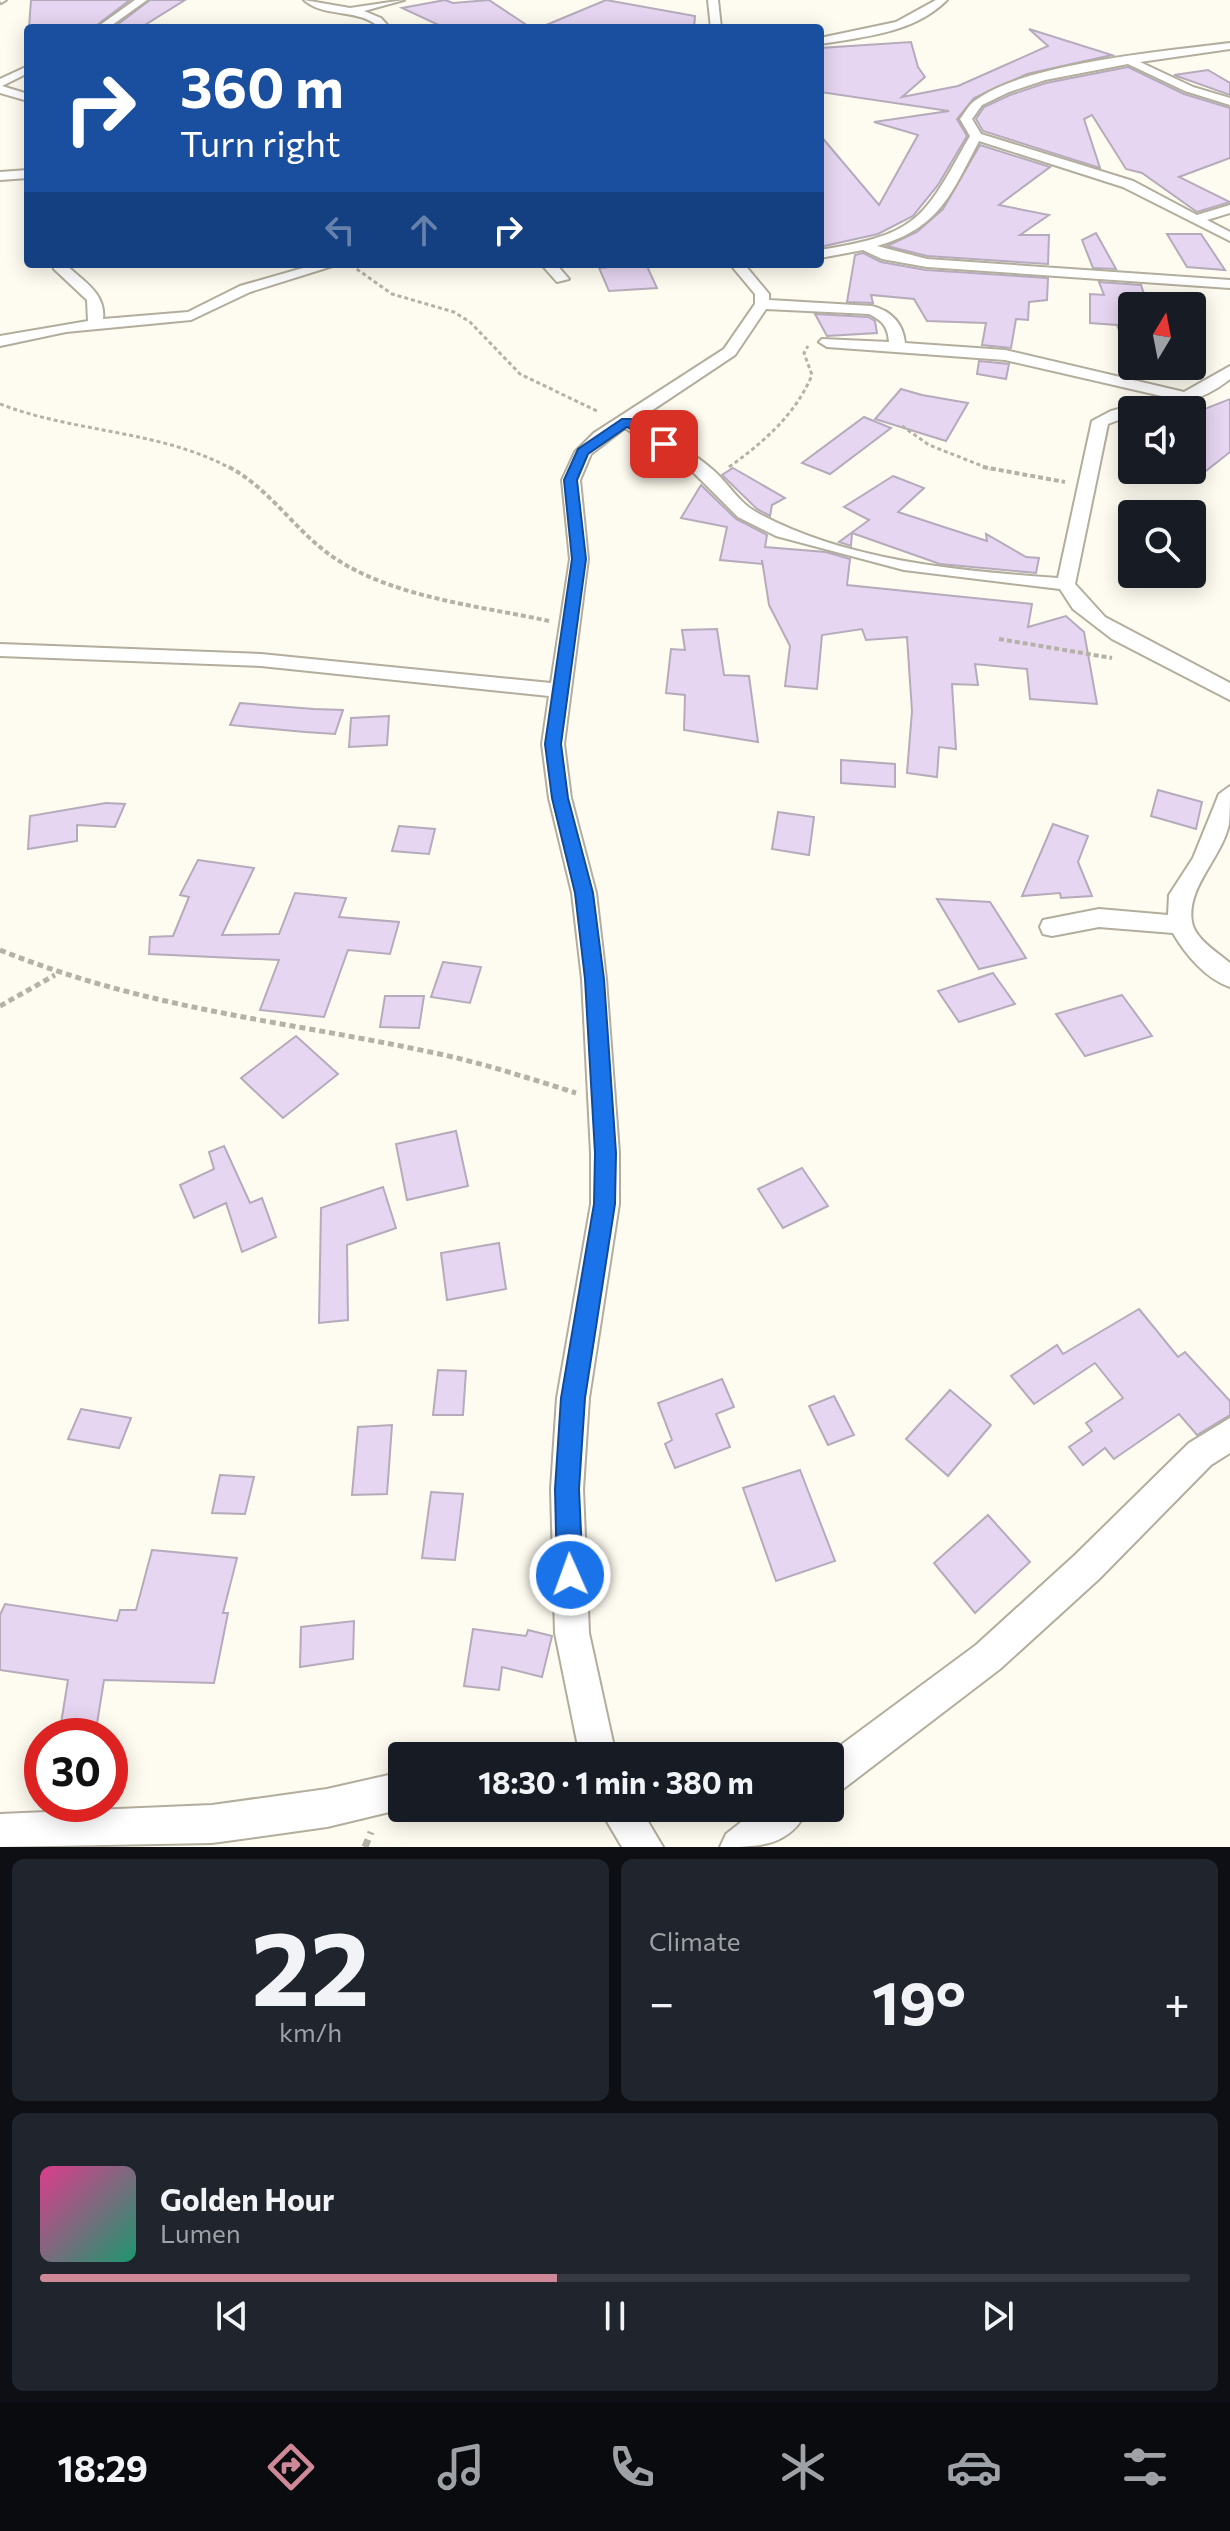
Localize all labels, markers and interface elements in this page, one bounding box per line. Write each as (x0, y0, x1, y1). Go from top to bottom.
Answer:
text: 360 m (180, 51, 344, 120)
icon: right (48, 56, 152, 160)
text: Turn right (180, 120, 341, 164)
icon: left (318, 208, 362, 252)
icon: ahead (402, 208, 446, 252)
icon: right (486, 208, 530, 252)
north arrow (1118, 292, 1206, 380)
map controls (1118, 292, 1206, 588)
button: sound (1118, 396, 1206, 484)
pin (630, 410, 698, 478)
icon: arrive (642, 422, 686, 466)
button: search (1118, 500, 1206, 588)
position arrow (528, 1533, 612, 1617)
speed limit sign: 30 (24, 1718, 128, 1822)
text: 18:30 · 1 min · 380 m (478, 1763, 754, 1800)
text: 22 (251, 1900, 370, 2027)
text: Climate (649, 1925, 741, 1956)
text: 19° (872, 1964, 966, 2037)
text: − (649, 1974, 674, 2028)
text: + (1164, 1974, 1190, 2028)
text: km/h (279, 2016, 342, 2047)
text: Golden Hour (160, 2180, 334, 2217)
text: Lumen (160, 2217, 241, 2248)
icon: previous (210, 2294, 254, 2338)
icon: pause (593, 2294, 637, 2338)
icon: next (976, 2294, 1020, 2338)
icon: directions (263, 2439, 319, 2495)
icon: music (433, 2439, 489, 2495)
icon: phone (604, 2439, 660, 2495)
icon: climate (775, 2439, 831, 2495)
icon: car (946, 2439, 1002, 2495)
icon: filters (1117, 2439, 1173, 2495)
text: 18:29 (57, 2445, 148, 2489)

